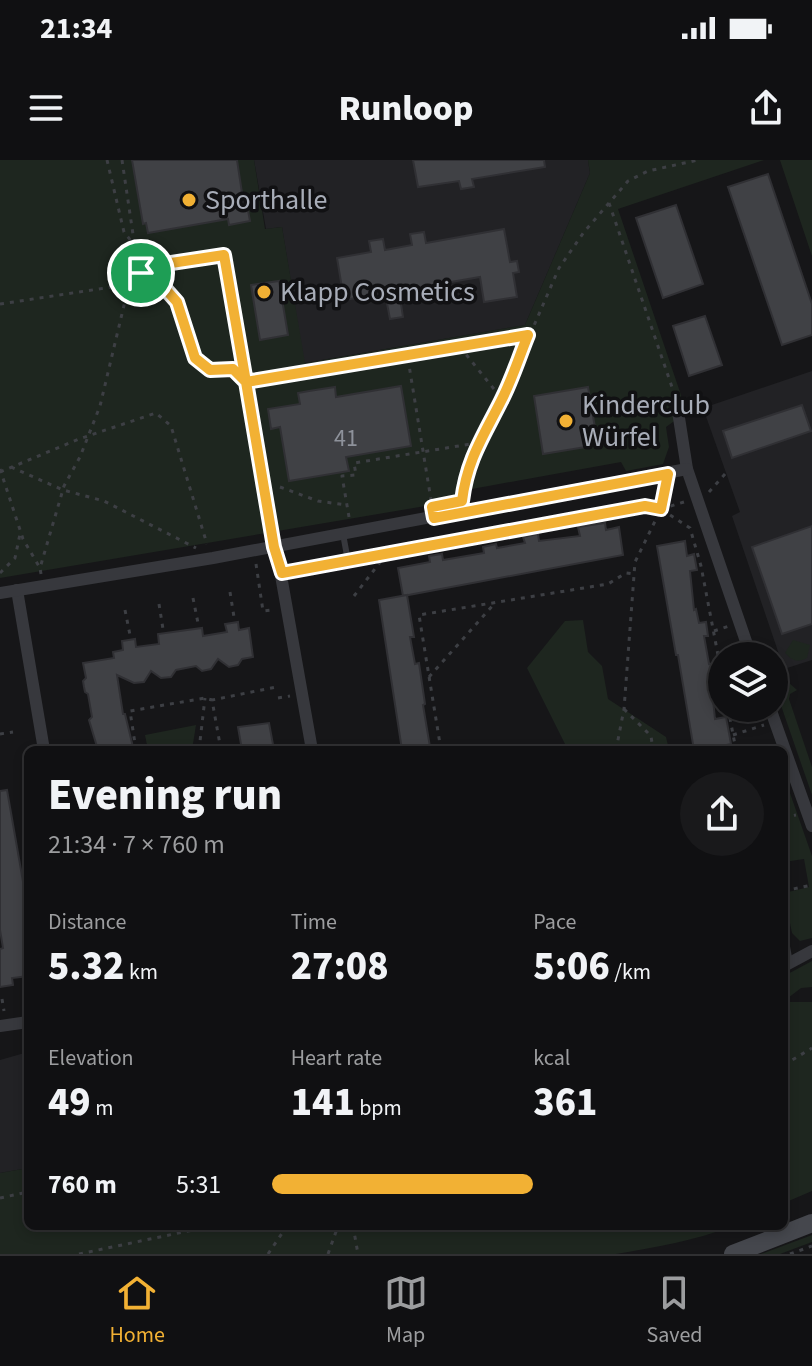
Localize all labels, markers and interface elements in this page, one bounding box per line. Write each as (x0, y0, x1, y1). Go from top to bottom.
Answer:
text: 21:34 (40, 7, 112, 50)
text: Runloop (338, 83, 474, 134)
icon: menu (24, 86, 68, 130)
icon: share (744, 86, 788, 130)
place label: Sporthalle (205, 180, 327, 220)
marker: Sporthalle (180, 191, 198, 209)
pin (107, 239, 175, 307)
icon: arrive (119, 251, 163, 295)
place label: Klapp Cosmetics (280, 272, 475, 312)
marker: Klapp Cosmetics (255, 283, 273, 301)
place label: Kinderclub Würfel (582, 385, 710, 457)
marker: Kinderclub Würfel (557, 412, 575, 430)
house number: 41 (334, 421, 358, 456)
map controls (708, 642, 788, 722)
button: layers (708, 642, 788, 722)
text: Evening run (48, 764, 282, 827)
button: share (680, 772, 764, 856)
text: 21:34 · 7 × 760 m (48, 826, 225, 863)
text: Distance (48, 906, 126, 938)
text: Time (291, 906, 337, 938)
text: Pace (533, 906, 576, 938)
text: 5.32 (48, 938, 124, 995)
text: 27:08 (291, 938, 389, 995)
text: 5:06 (533, 938, 610, 995)
text: km (124, 956, 158, 988)
text: /km (610, 956, 651, 988)
text: Elevation (48, 1042, 134, 1074)
text: Heart rate (291, 1042, 382, 1074)
text: kcal (533, 1042, 570, 1074)
text: 49 (48, 1074, 91, 1131)
text: 141 (291, 1074, 355, 1131)
text: 361 (533, 1074, 597, 1131)
text: m (91, 1092, 113, 1124)
text: bpm (355, 1092, 402, 1124)
text: 760 m (48, 1166, 117, 1203)
text: 5:31 (176, 1166, 221, 1203)
tab: Home (109, 1271, 165, 1351)
tab: Map (384, 1271, 428, 1351)
tab: Saved (646, 1271, 703, 1351)

